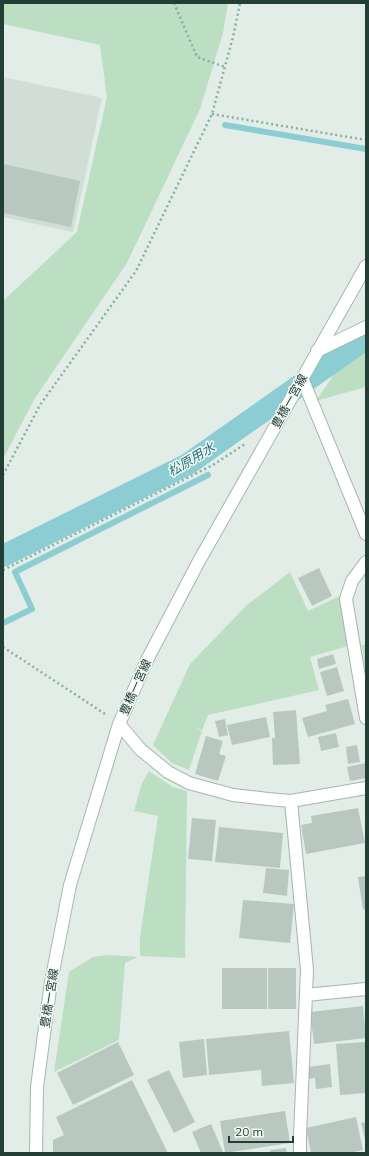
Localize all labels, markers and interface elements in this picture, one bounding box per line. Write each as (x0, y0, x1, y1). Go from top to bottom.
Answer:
street label: 豊橋一宮線 (268, 371, 310, 431)
water label: 松原用水 (165, 438, 219, 479)
street label: 豊橋一宮線 (116, 657, 154, 717)
street label: 豊橋一宮線 (37, 967, 61, 1029)
scale bar (229, 1118, 293, 1144)
text: 20 m (235, 1124, 263, 1139)

